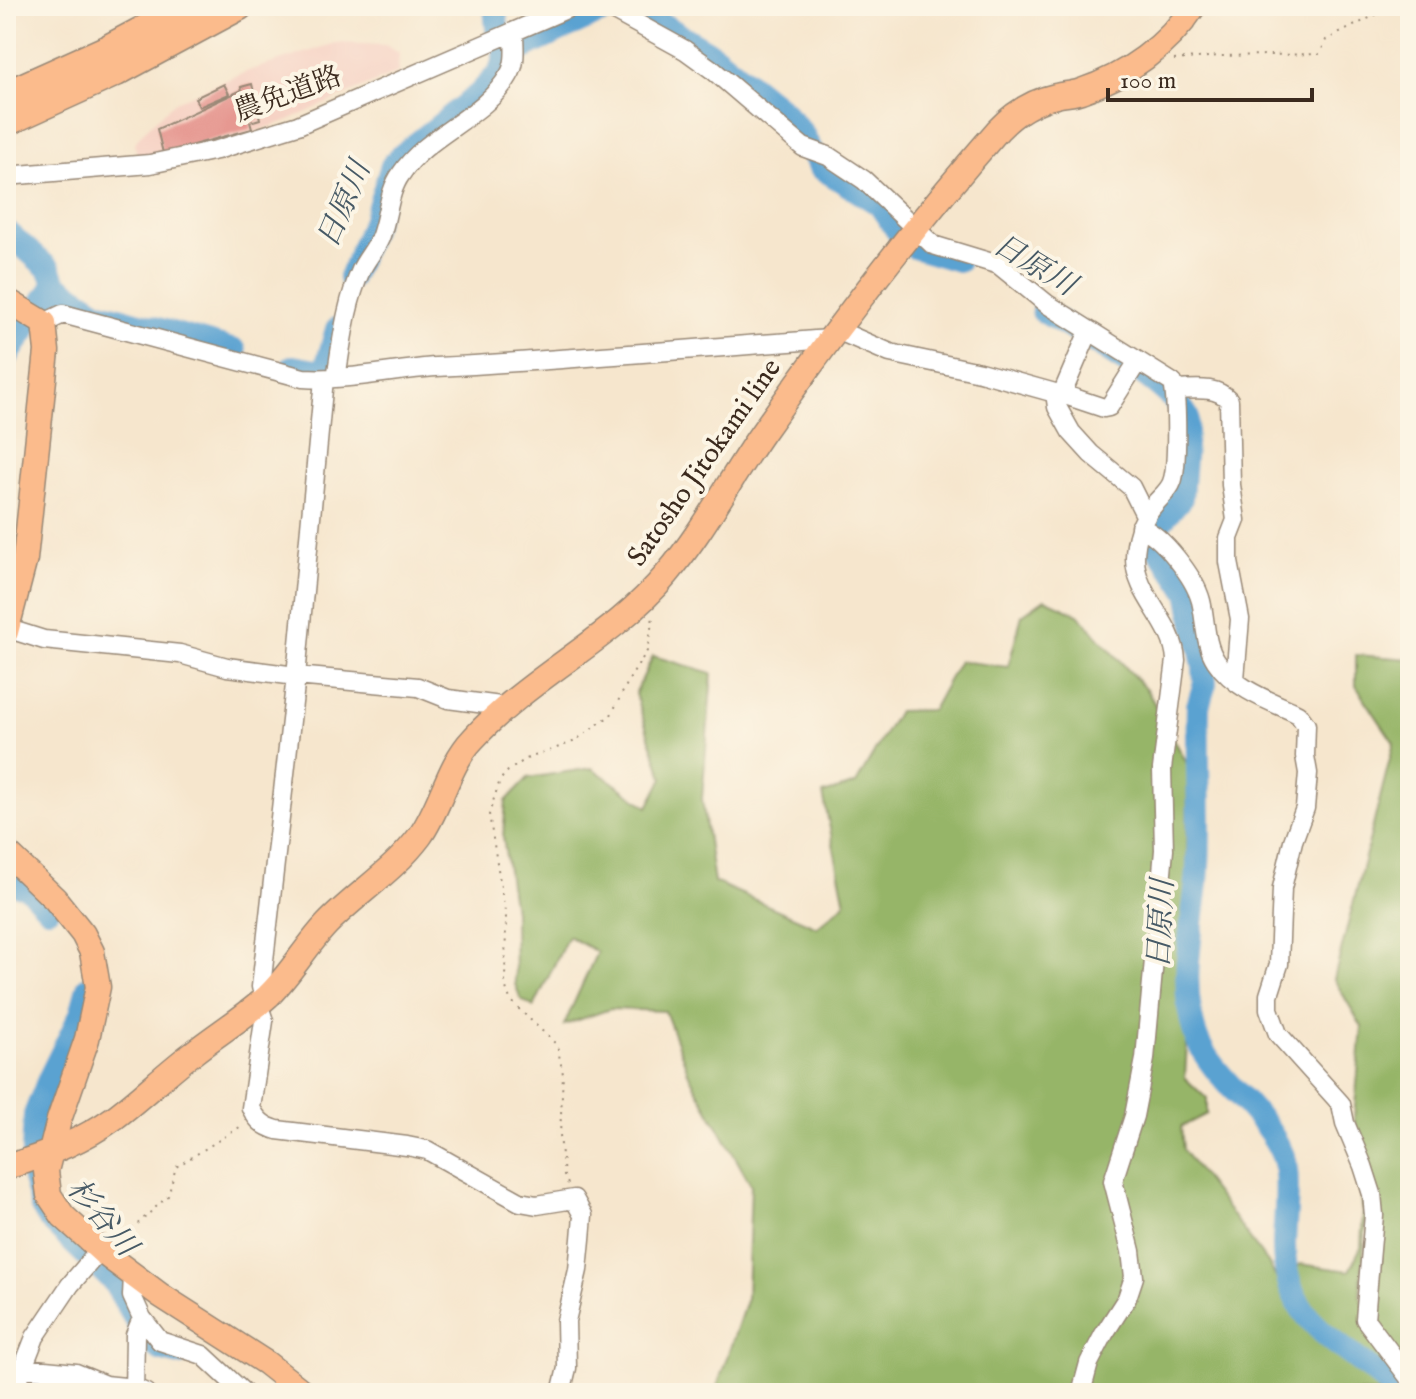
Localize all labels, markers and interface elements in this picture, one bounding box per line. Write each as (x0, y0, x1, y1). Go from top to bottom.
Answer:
scale bar (1108, 52, 1312, 102)
street label: 農免道路 (229, 59, 347, 131)
text: 100 m (1120, 66, 1176, 97)
water label: 日原川 (310, 153, 381, 254)
water label: 日原川 (986, 227, 1085, 307)
street label: Satosho Jitokami line (620, 352, 790, 574)
water label: 日原川 (1141, 875, 1183, 970)
water label: 杉谷川 (58, 1171, 146, 1267)

